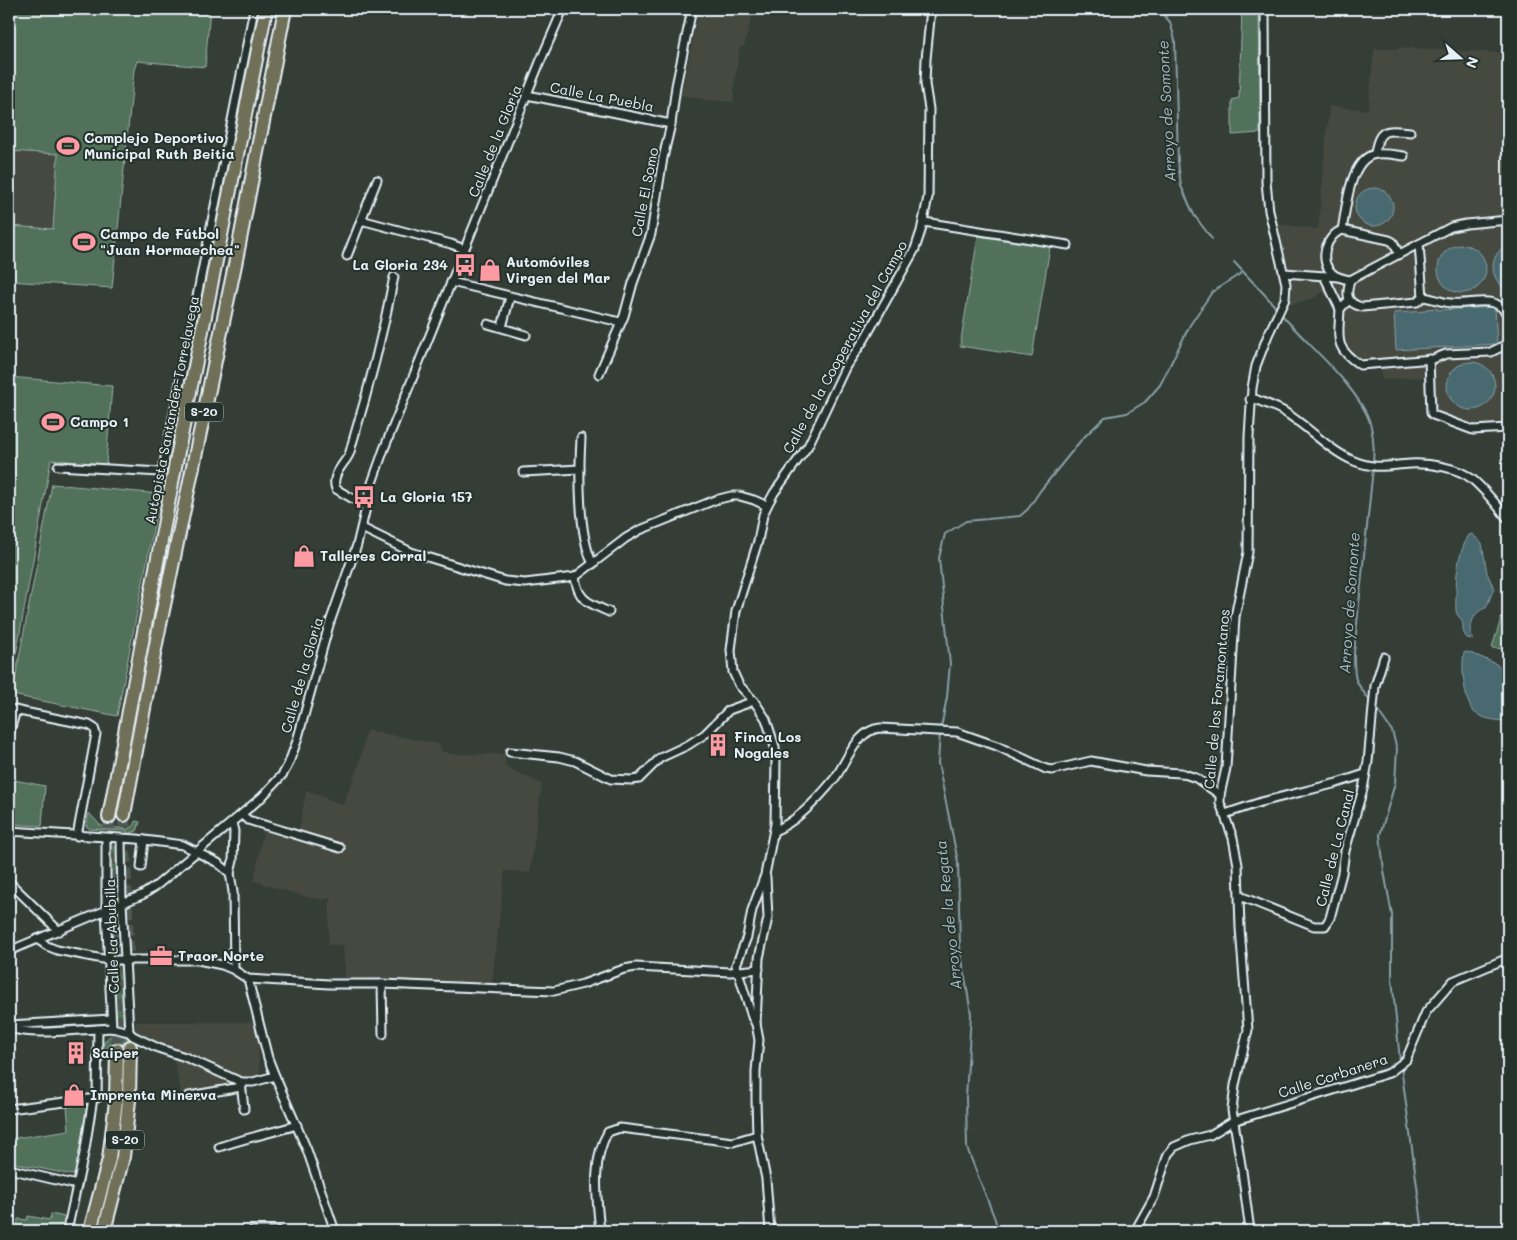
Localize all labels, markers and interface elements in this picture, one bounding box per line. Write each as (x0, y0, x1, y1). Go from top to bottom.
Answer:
north arrow (1434, 32, 1484, 82)
water label: Arroyo de Somonte (1152, 40, 1180, 182)
text: N (1462, 54, 1483, 71)
street label: Calle La Puebla (549, 77, 656, 116)
street label: Calle de la Gloria (463, 82, 526, 200)
place label: Complejo Deportivo Municipal Ruth Beitia (84, 128, 235, 163)
sports icon: Complejo Deportivo Municipal Ruth Beitia (55, 133, 81, 159)
street label: Calle El Somo (627, 146, 662, 238)
place label: Campo de Fútbol "Juan Hormaechea" (100, 224, 240, 259)
sports icon: Campo de Fútbol "Juan Hormaechea" (71, 229, 97, 255)
street label: Calle de la Cooperativa del Campo (778, 237, 911, 457)
bus stop icon: La Gloria 234 (452, 252, 478, 278)
place label: Automóviles Virgen del Mar (506, 252, 610, 287)
place label: La Gloria 234 (352, 255, 448, 274)
shop icon: Automóviles Virgen del Mar (477, 257, 503, 283)
street label: Autopista Santander-Torrelavega (140, 294, 203, 526)
road number: S-20 (185, 402, 223, 422)
sports icon: Campo 1 (40, 409, 66, 435)
place label: Campo 1 (70, 412, 129, 431)
bus stop icon: La Gloria 157 (351, 484, 377, 510)
place label: La Gloria 157 (380, 487, 473, 506)
water label: Arroyo de Somonte (1334, 531, 1364, 674)
shop icon: Talleres Corral (291, 543, 317, 569)
place label: Talleres Corral (320, 546, 426, 565)
street label: Calle de los Foramontanos (1199, 608, 1234, 790)
street label: Calle de la Gloria (276, 615, 327, 735)
place label: Finca Los Nogales (734, 727, 801, 762)
building icon: Finca Los Nogales (705, 732, 731, 758)
street label: Calle de La Canal (1311, 787, 1358, 908)
water label: Arroyo de la Regata (930, 839, 966, 991)
street label: Calle La Abubilla (100, 878, 123, 994)
office icon: Traor Norte (148, 943, 174, 969)
place label: Traor Norte (178, 946, 264, 965)
building icon: Saiper (63, 1040, 89, 1066)
place label: Saiper (92, 1043, 139, 1062)
street label: Calle Corbanera (1276, 1049, 1390, 1102)
shop icon: Imprenta Minerva (61, 1082, 87, 1108)
place label: Imprenta Minerva (90, 1085, 217, 1104)
road number: S-20 (106, 1130, 144, 1150)

